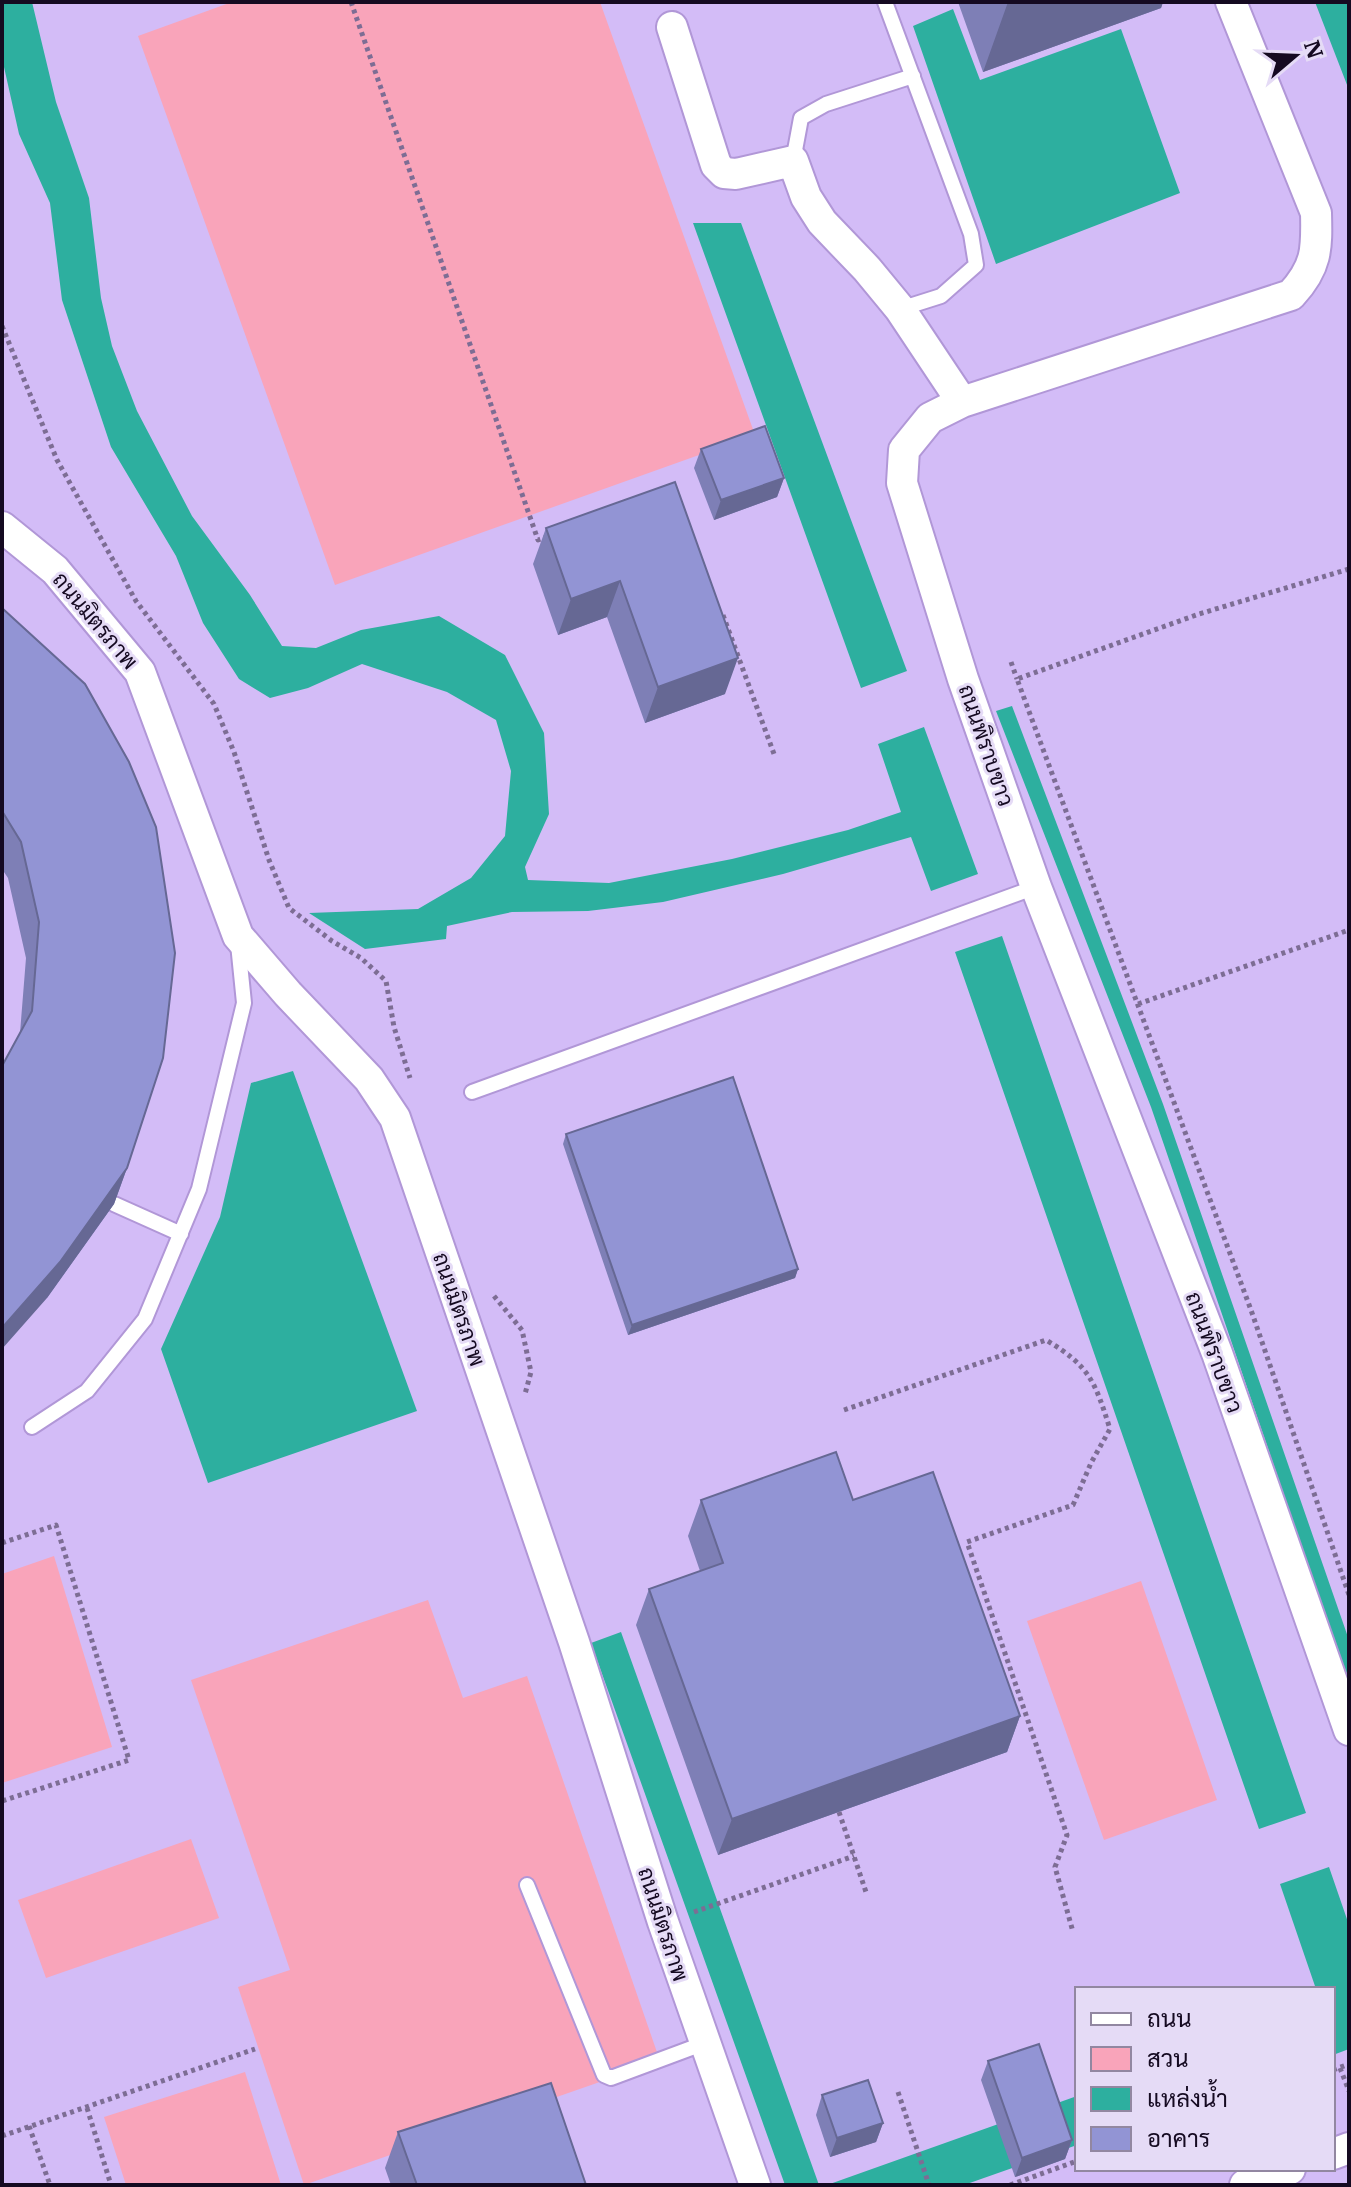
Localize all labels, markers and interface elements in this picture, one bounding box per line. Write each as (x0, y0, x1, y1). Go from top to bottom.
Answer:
north arrow (1255, 16, 1335, 96)
text: N (1298, 36, 1331, 62)
street label: ถนนมิตรภาพ (47, 565, 145, 675)
street label: ถนนพิราบขาว (953, 680, 1021, 810)
street label: ถนนมิตรภาพ (427, 1248, 493, 1370)
street label: ถนนพิราบขาว (1180, 1287, 1250, 1417)
street label: ถนนมิตรภาพ (632, 1863, 696, 1985)
legend (1075, 1987, 1335, 2171)
text: ถนน (1147, 2002, 1192, 2034)
text: สวน (1147, 2042, 1189, 2074)
text: แหล่งน้ำ (1147, 2079, 1228, 2114)
text: อาคาร (1147, 2122, 1210, 2154)

